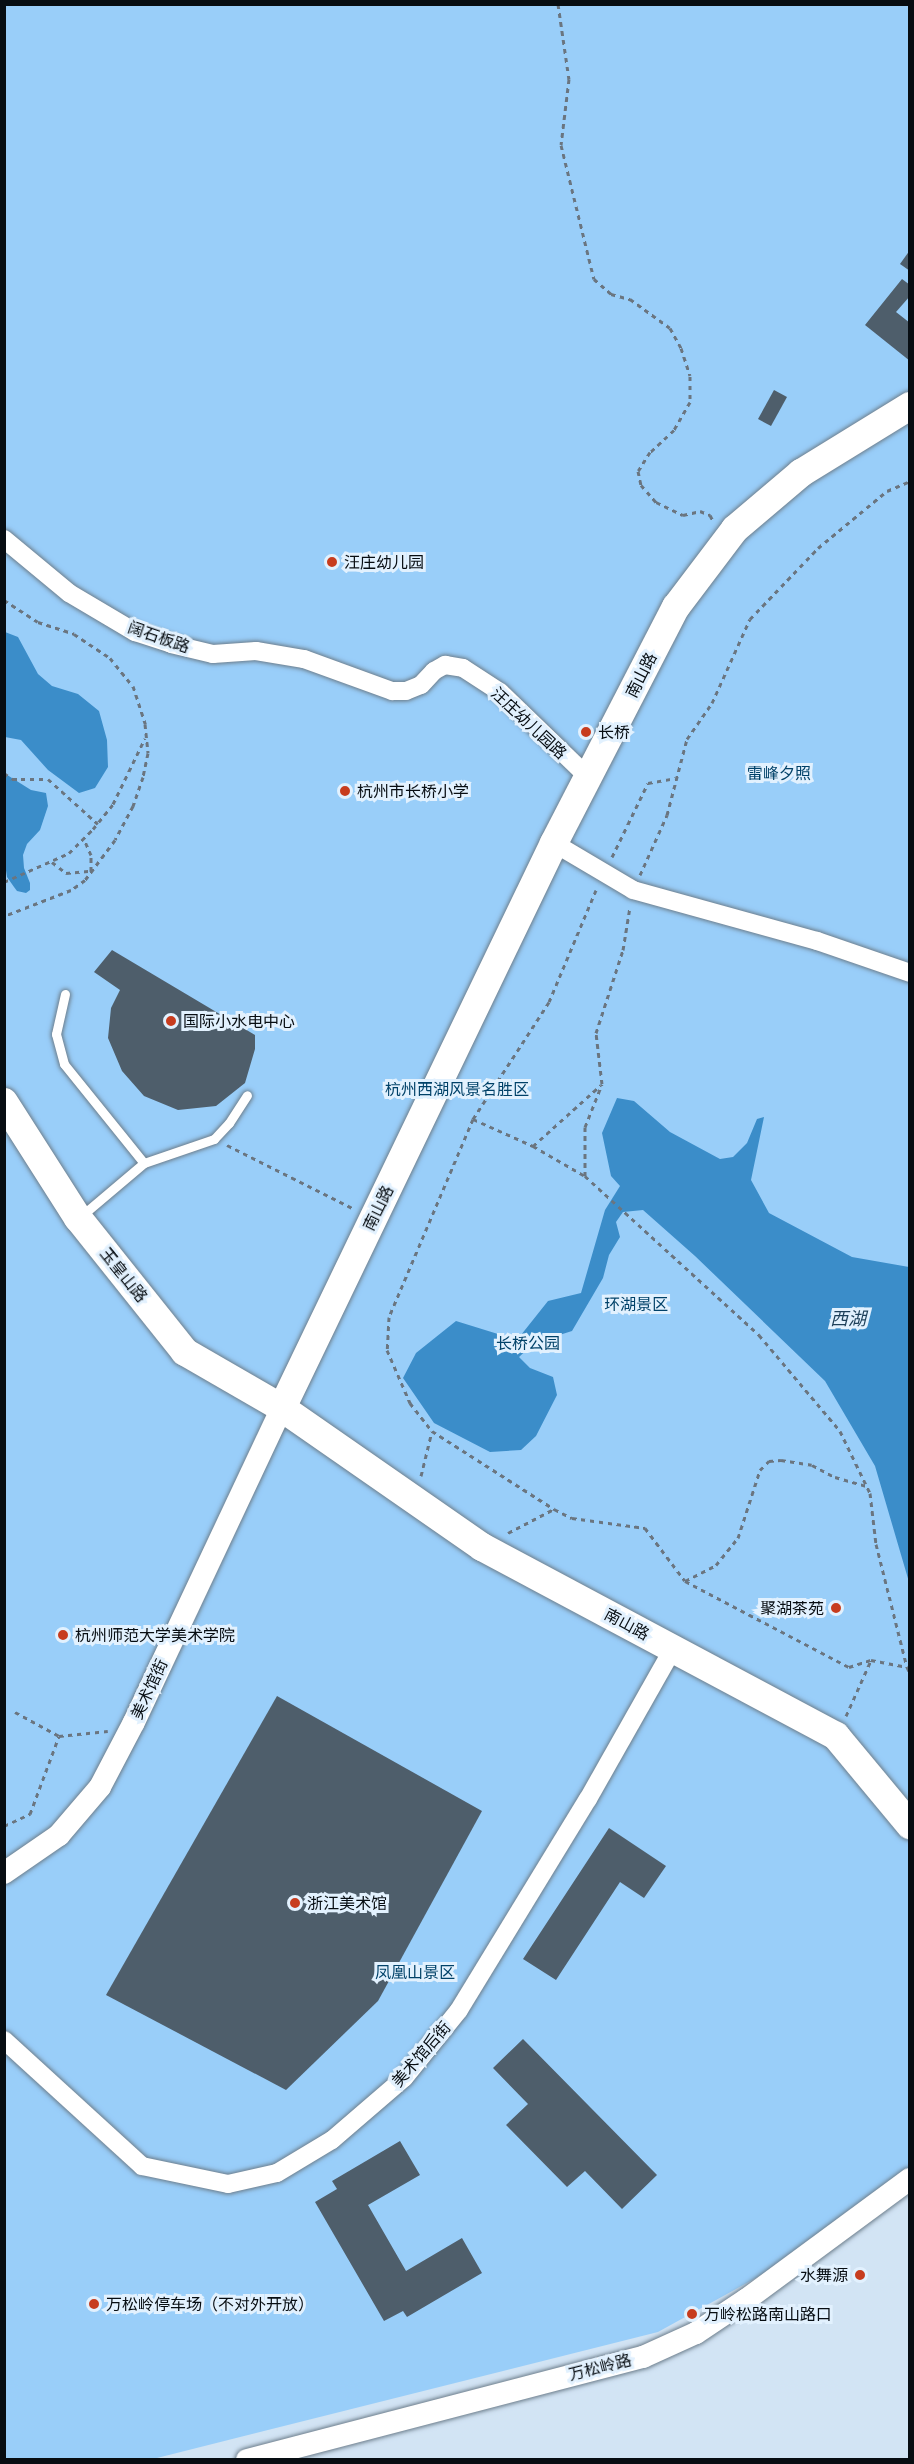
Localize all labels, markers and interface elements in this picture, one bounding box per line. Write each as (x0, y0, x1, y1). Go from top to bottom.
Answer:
place label: 汪庄幼儿园 (344, 552, 424, 572)
marker: 汪庄幼儿园 (325, 555, 339, 569)
street label: 阔石板路 (126, 618, 192, 656)
street label: 南山路 (622, 649, 660, 701)
street label: 汪庄幼儿园路 (487, 683, 571, 763)
place label: 长桥 (598, 722, 630, 742)
marker: 长桥 (579, 725, 593, 739)
park label: 雷峰夕照 (747, 763, 811, 783)
place label: 杭州市长桥小学 (357, 781, 469, 801)
marker: 杭州市长桥小学 (338, 784, 352, 798)
place label: 国际小水电中心 (183, 1011, 295, 1031)
marker: 国际小水电中心 (164, 1014, 178, 1028)
park label: 杭州西湖风景名胜区 (385, 1079, 529, 1099)
street label: 南山路 (359, 1182, 397, 1234)
street label: 玉皇山路 (96, 1244, 152, 1306)
park label: 环湖景区 (604, 1294, 668, 1314)
water label: 西湖 (830, 1307, 866, 1329)
park label: 长桥公园 (496, 1333, 560, 1353)
place label: 聚湖茶苑 (760, 1598, 824, 1618)
marker: 聚湖茶苑 (829, 1601, 843, 1615)
street label: 南山路 (601, 1604, 653, 1644)
place label: 杭州师范大学美术学院 (75, 1625, 235, 1645)
marker: 杭州师范大学美术学院 (56, 1628, 70, 1642)
street label: 美术馆街 (127, 1656, 171, 1722)
place label: 浙江美术馆 (307, 1893, 387, 1913)
marker: 浙江美术馆 (288, 1896, 302, 1910)
park label: 凤凰山景区 (375, 1962, 455, 1982)
street label: 美术馆后街 (388, 2018, 454, 2090)
place label: 水舞源 (800, 2265, 848, 2285)
marker: 水舞源 (853, 2268, 867, 2282)
place label: 万松岭停车场（不对外开放） (106, 2294, 314, 2314)
marker: 万松岭停车场（不对外开放） (87, 2297, 101, 2311)
place label: 万岭松路南山路口 (704, 2304, 832, 2324)
marker: 万岭松路南山路口 (685, 2307, 699, 2321)
street label: 万松岭路 (567, 2350, 633, 2384)

